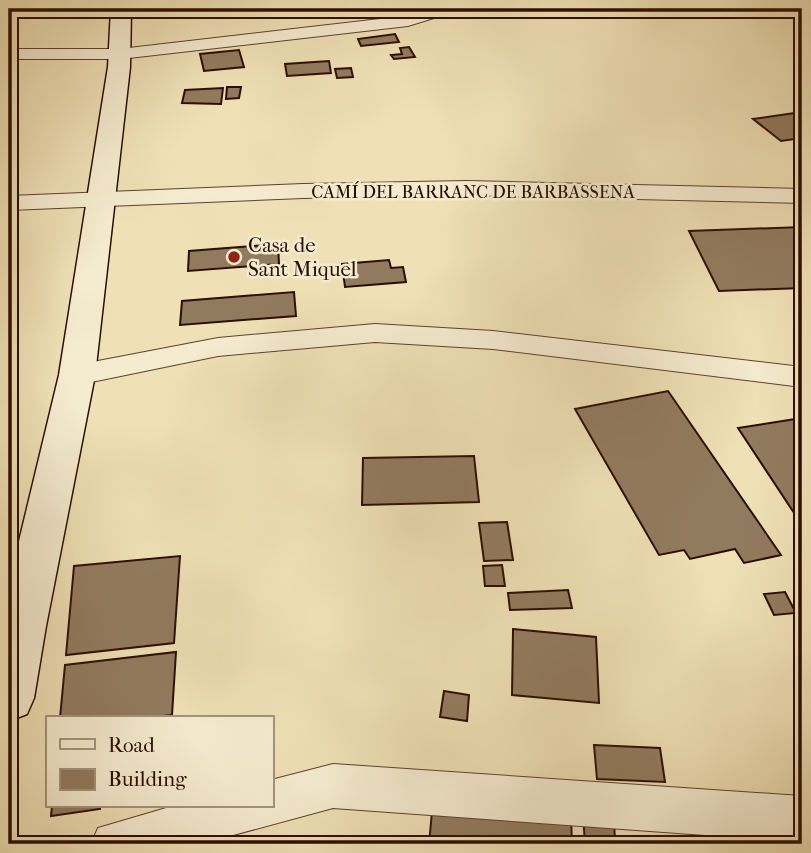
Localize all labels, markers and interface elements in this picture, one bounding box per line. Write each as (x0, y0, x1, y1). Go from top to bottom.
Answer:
street label: CAMÍ DEL BARRANC DE BARBASSENA (311, 181, 635, 203)
place label: Casa de Sant Miquel (248, 233, 357, 281)
marker: Casa de Sant Miquel (226, 249, 242, 265)
legend (46, 716, 273, 808)
text: Road (108, 733, 155, 757)
text: Building (108, 767, 187, 791)

